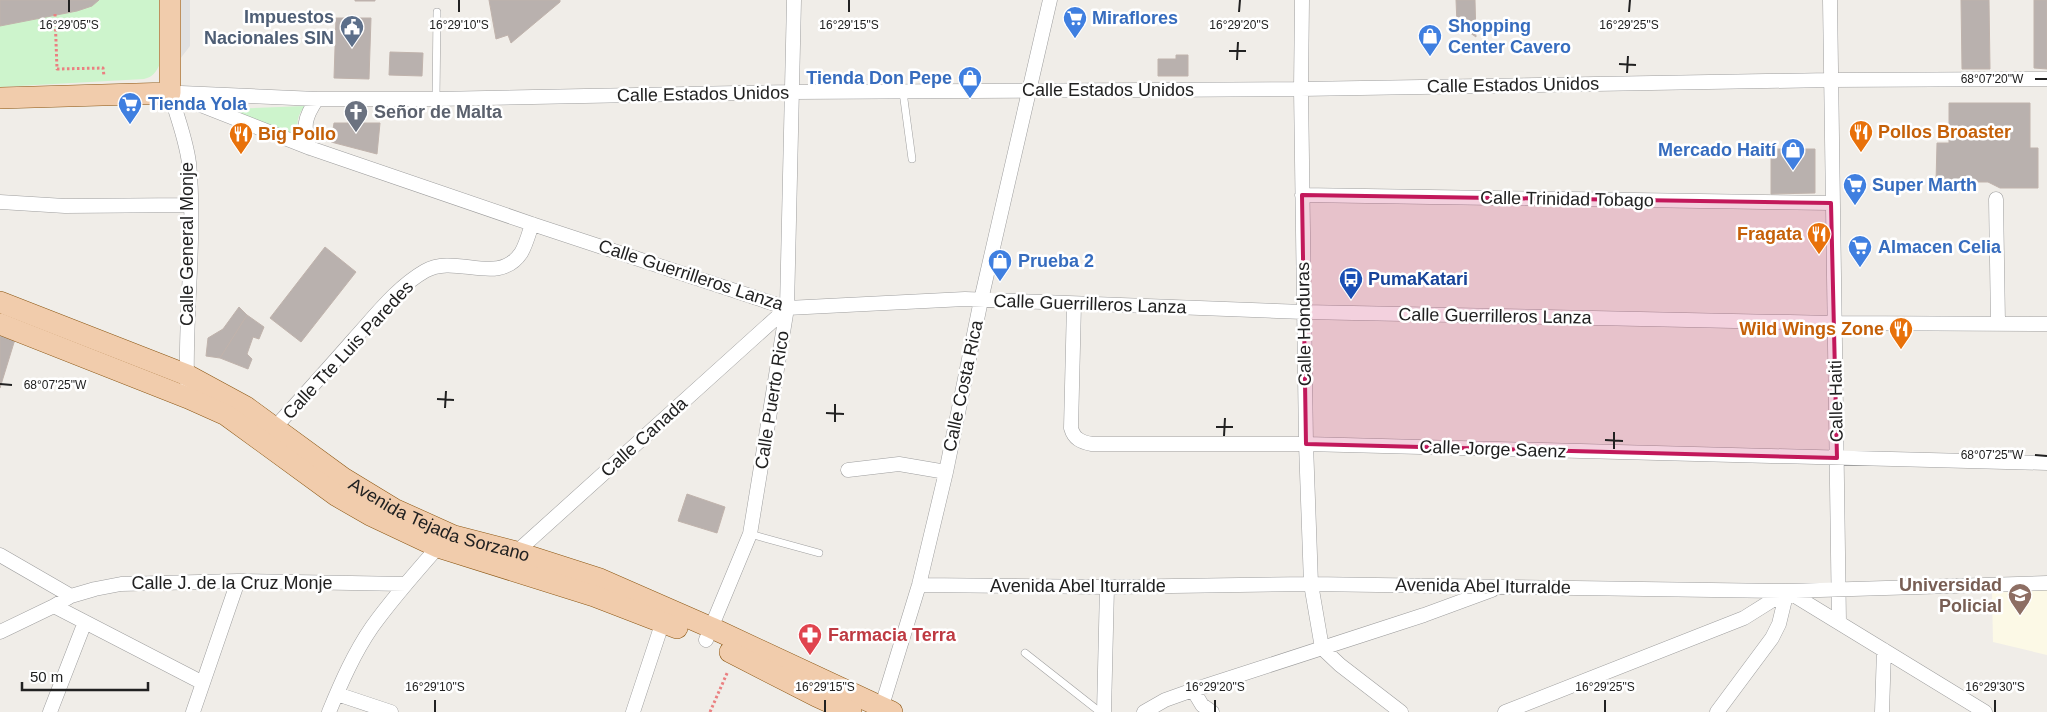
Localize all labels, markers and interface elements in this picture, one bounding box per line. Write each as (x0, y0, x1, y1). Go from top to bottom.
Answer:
supermarket icon: Miraflores (1062, 5, 1088, 39)
place label: Impuestos Nacionales SIN (204, 7, 334, 48)
place label: Miraflores (1092, 8, 1178, 28)
public building icon: Impuestos Nacionales SIN (339, 14, 365, 48)
place label: Shopping Center Cavero (1448, 16, 1571, 57)
text: 16°29'05"S (39, 18, 99, 32)
text: 16°29'10"S (429, 18, 489, 32)
text: 16°29'15"S (819, 18, 879, 32)
text: 16°29'20"S (1209, 18, 1269, 32)
text: 16°29'25"S (1599, 18, 1659, 32)
shop icon: Shopping Center Cavero (1417, 23, 1443, 57)
shop icon: Tienda Don Pepe (957, 65, 983, 99)
place label: Tienda Don Pepe (806, 68, 952, 88)
text: 68°07'20"W (1961, 72, 2024, 86)
street label: Calle Estados Unidos (1427, 73, 1599, 97)
street label: Calle Estados Unidos (1022, 80, 1194, 100)
street label: Calle Estados Unidos (617, 82, 789, 106)
supermarket icon: Tienda Yola (117, 91, 143, 125)
place label: Tienda Yola (148, 94, 248, 114)
church icon: Señor de Malta (343, 99, 369, 133)
place label: Señor de Malta (374, 102, 503, 122)
restaurant icon: Pollos Broaster (1848, 119, 1874, 153)
restaurant icon: Big Pollo (228, 121, 254, 155)
place label: Pollos Broaster (1878, 122, 2011, 142)
place label: Big Pollo (258, 124, 336, 144)
shop icon: Mercado Haití (1780, 137, 1806, 171)
place label: Mercado Haití (1658, 140, 1777, 160)
street label: Calle General Monje (177, 162, 197, 326)
supermarket icon: Super Marth (1842, 172, 1868, 206)
place label: Super Marth (1872, 175, 1977, 195)
street label: Calle Trinidad Tobago (1480, 187, 1654, 211)
restaurant icon: Fragata (1806, 221, 1832, 255)
place label: Fragata (1737, 224, 1803, 244)
supermarket icon: Almacen Celia (1847, 234, 1873, 268)
street label: Calle Guerrilleros Lanza (596, 236, 787, 315)
place label: Almacen Celia (1878, 237, 2002, 257)
shop icon: Prueba 2 (987, 248, 1013, 282)
place label: Prueba 2 (1018, 251, 1094, 271)
street label: Calle Honduras (1293, 262, 1315, 386)
bus stop icon: PumaKatari (1338, 266, 1364, 300)
place label: PumaKatari (1368, 269, 1468, 289)
street label: Calle Tte Luis Paredes (279, 277, 417, 423)
street label: Calle Guerrilleros Lanza (993, 291, 1188, 317)
street label: Calle Guerrilleros Lanza (1398, 304, 1593, 328)
restaurant icon: Wild Wings Zone (1888, 316, 1914, 350)
street label: Calle Costa Rica (939, 317, 987, 454)
place label: Wild Wings Zone (1739, 319, 1884, 339)
street label: Calle Puerto Rico (751, 329, 793, 471)
street label: Calle Haiti (1825, 360, 1847, 442)
text: 68°07'25"W (24, 378, 87, 392)
street label: Calle Canada (597, 392, 692, 481)
street label: Calle Jorge Saenz (1419, 436, 1567, 462)
text: 68°07'25"W (1961, 448, 2024, 462)
street label: Avenida Tejada Sorzano (345, 474, 532, 566)
street label: Calle J. de la Cruz Monje (131, 573, 333, 593)
street label: Avenida Abel Iturralde (1395, 574, 1571, 598)
place label: Universidad Policial (1899, 575, 2002, 616)
street label: Avenida Abel Iturralde (990, 576, 1166, 596)
school or university icon: Universidad Policial (2007, 582, 2033, 616)
pharmacy icon: Farmacia Terra (797, 622, 823, 656)
place label: Farmacia Terra (828, 625, 957, 645)
scale bar (22, 660, 149, 692)
text: 50 m (30, 668, 63, 685)
text: 16°29'10"S (405, 680, 465, 694)
text: 16°29'15"S (795, 680, 855, 694)
text: 16°29'20"S (1185, 680, 1245, 694)
text: 16°29'25"S (1575, 680, 1635, 694)
text: 16°29'30"S (1965, 680, 2025, 694)

